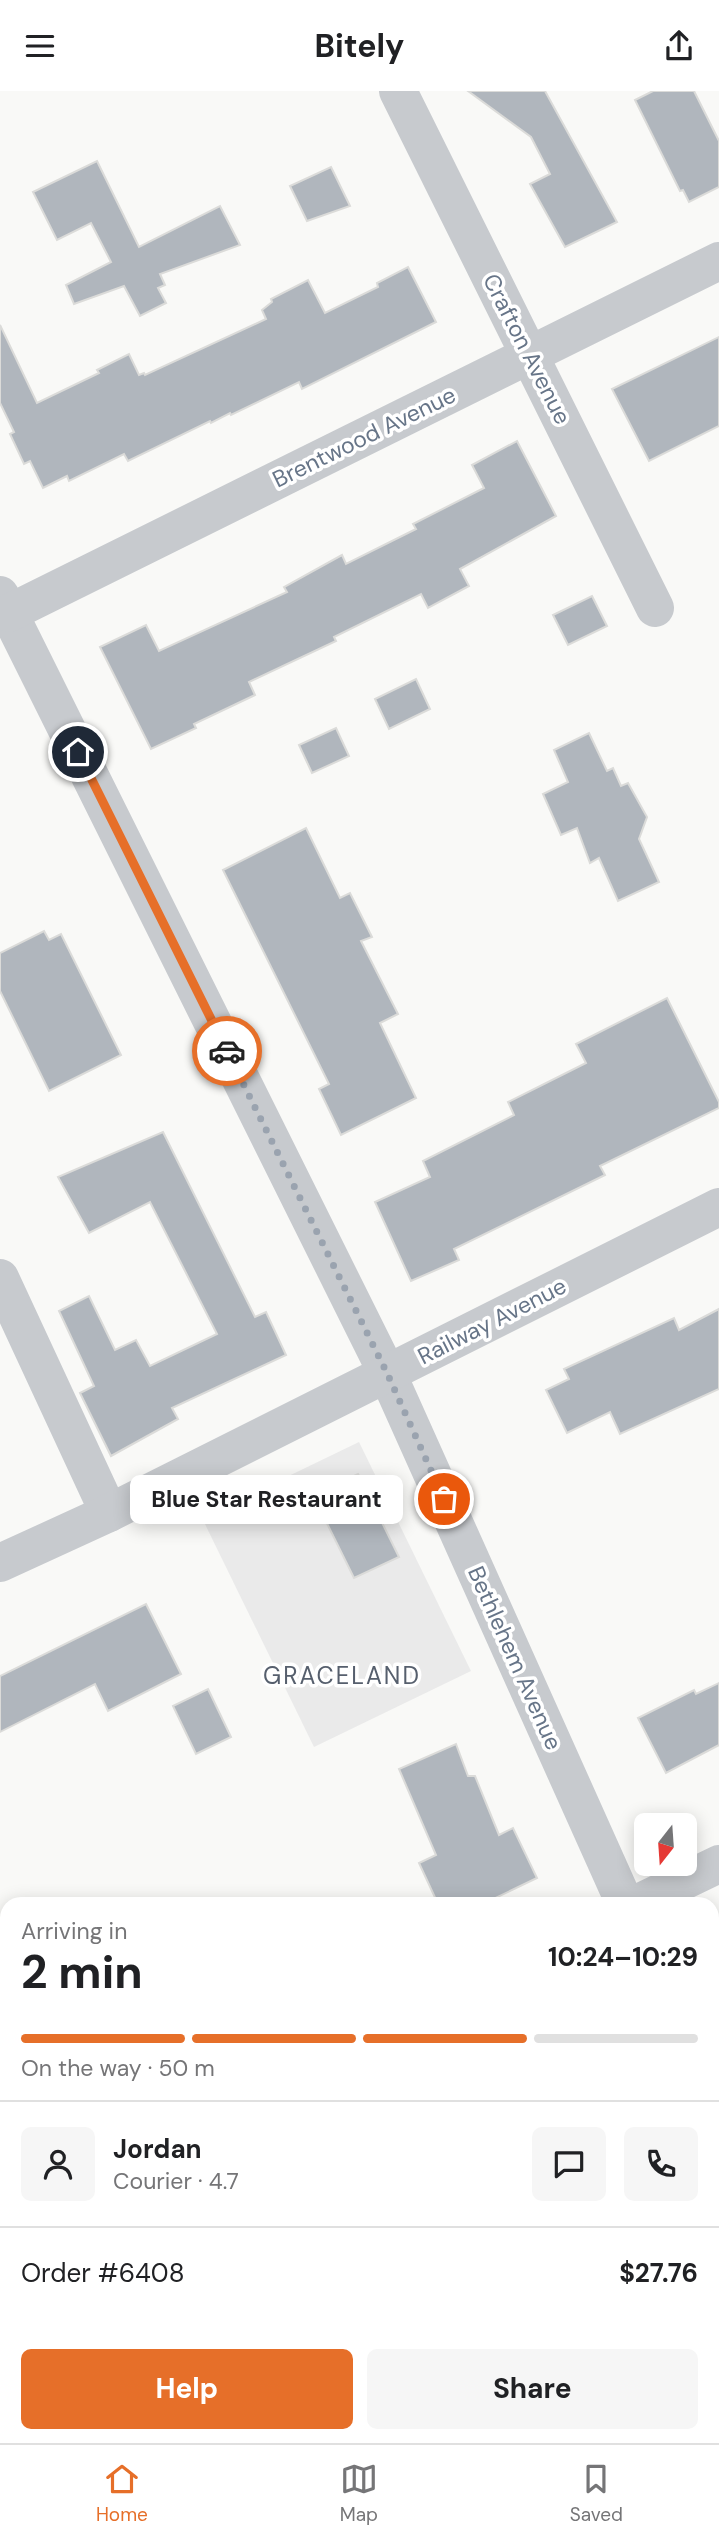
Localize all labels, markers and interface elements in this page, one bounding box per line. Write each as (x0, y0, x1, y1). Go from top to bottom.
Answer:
text: Bitely (315, 25, 404, 67)
icon: menu (21, 27, 59, 65)
icon: share (660, 27, 698, 65)
street label: Crafton Avenue (476, 269, 578, 429)
street label: Brentwood Avenue (267, 380, 461, 494)
pin (48, 722, 108, 782)
icon: home (59, 733, 97, 771)
courier (192, 1016, 262, 1086)
icon: car (208, 1032, 246, 1070)
street label: Railway Avenue (413, 1271, 571, 1371)
pin (414, 1469, 474, 1529)
callout: Blue Star Restaurant (129, 1475, 402, 1523)
icon: bag (425, 1480, 463, 1518)
text: Blue Star Restaurant (151, 1484, 382, 1514)
street label: Bethlehem Avenue (461, 1561, 569, 1755)
district label: GRACELAND (263, 1660, 421, 1691)
north arrow (634, 1813, 696, 1876)
map controls (634, 1813, 697, 1876)
text: Arriving in (21, 1916, 127, 1946)
text: 10:24–10:29 (548, 1940, 698, 1974)
text: 2 min (21, 1942, 143, 2002)
text: On the way · 50 m (21, 2053, 215, 2083)
button: person (21, 2127, 95, 2201)
button: chat (532, 2127, 606, 2201)
button: phone (624, 2127, 698, 2201)
text: Jordan (113, 2132, 202, 2166)
text: Courier · 4.7 (113, 2166, 239, 2196)
text: Order #6408 (21, 2256, 184, 2290)
text: $27.76 (619, 2256, 698, 2290)
button: Help (21, 2349, 353, 2429)
button: Share (367, 2349, 698, 2429)
tab: Home (96, 2460, 148, 2527)
tab: Map (340, 2460, 378, 2527)
tab: Saved (570, 2460, 623, 2527)

